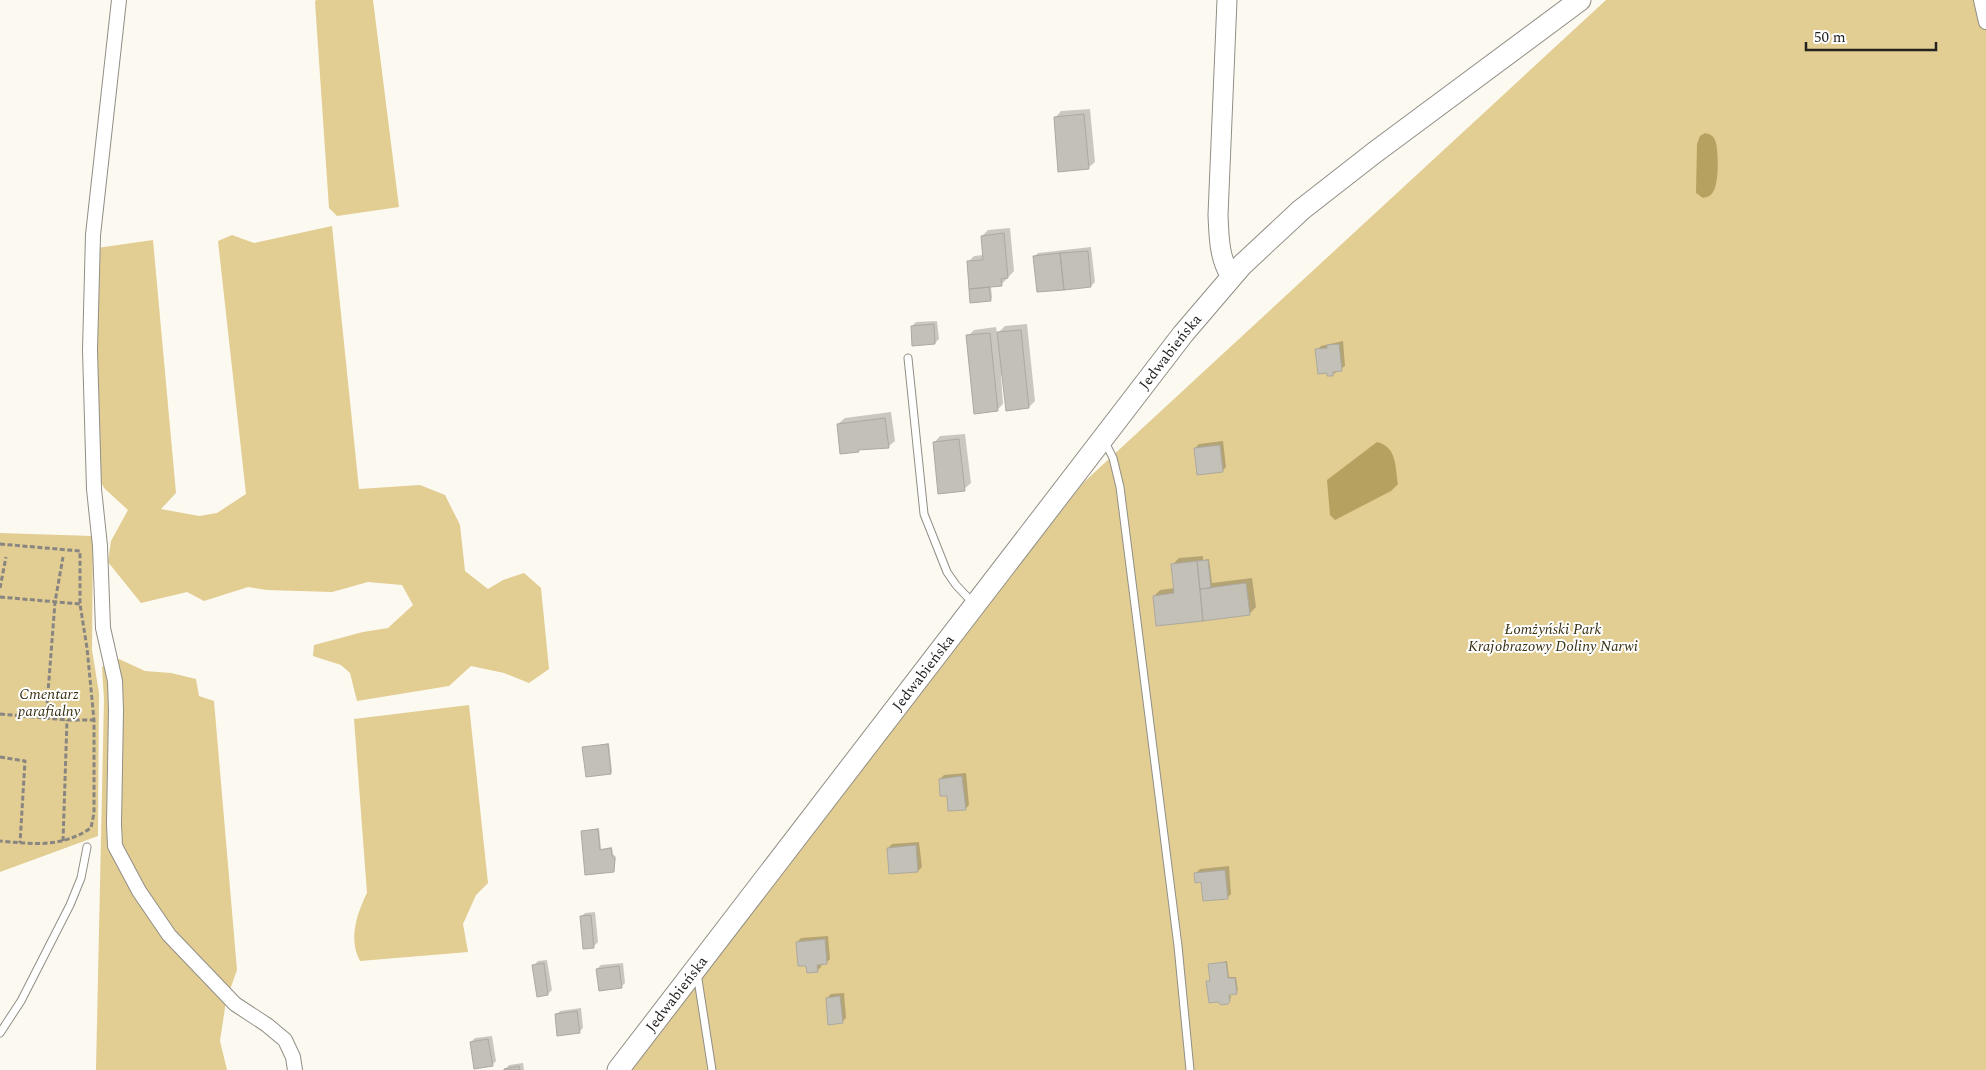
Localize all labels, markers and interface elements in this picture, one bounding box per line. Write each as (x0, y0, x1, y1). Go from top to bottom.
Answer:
scale bar (1806, 20, 1936, 52)
text: 50 m (1814, 26, 1846, 49)
street label: Jedwabieńska (1133, 308, 1207, 394)
park label: Łomżyński Park Krajobrazowy Doliny Narwi (1468, 618, 1638, 658)
street label: Jedwabieńska (886, 629, 960, 716)
park label: Cmentarz parafialny (17, 683, 80, 723)
street label: Jedwabieńska (640, 950, 714, 1037)

